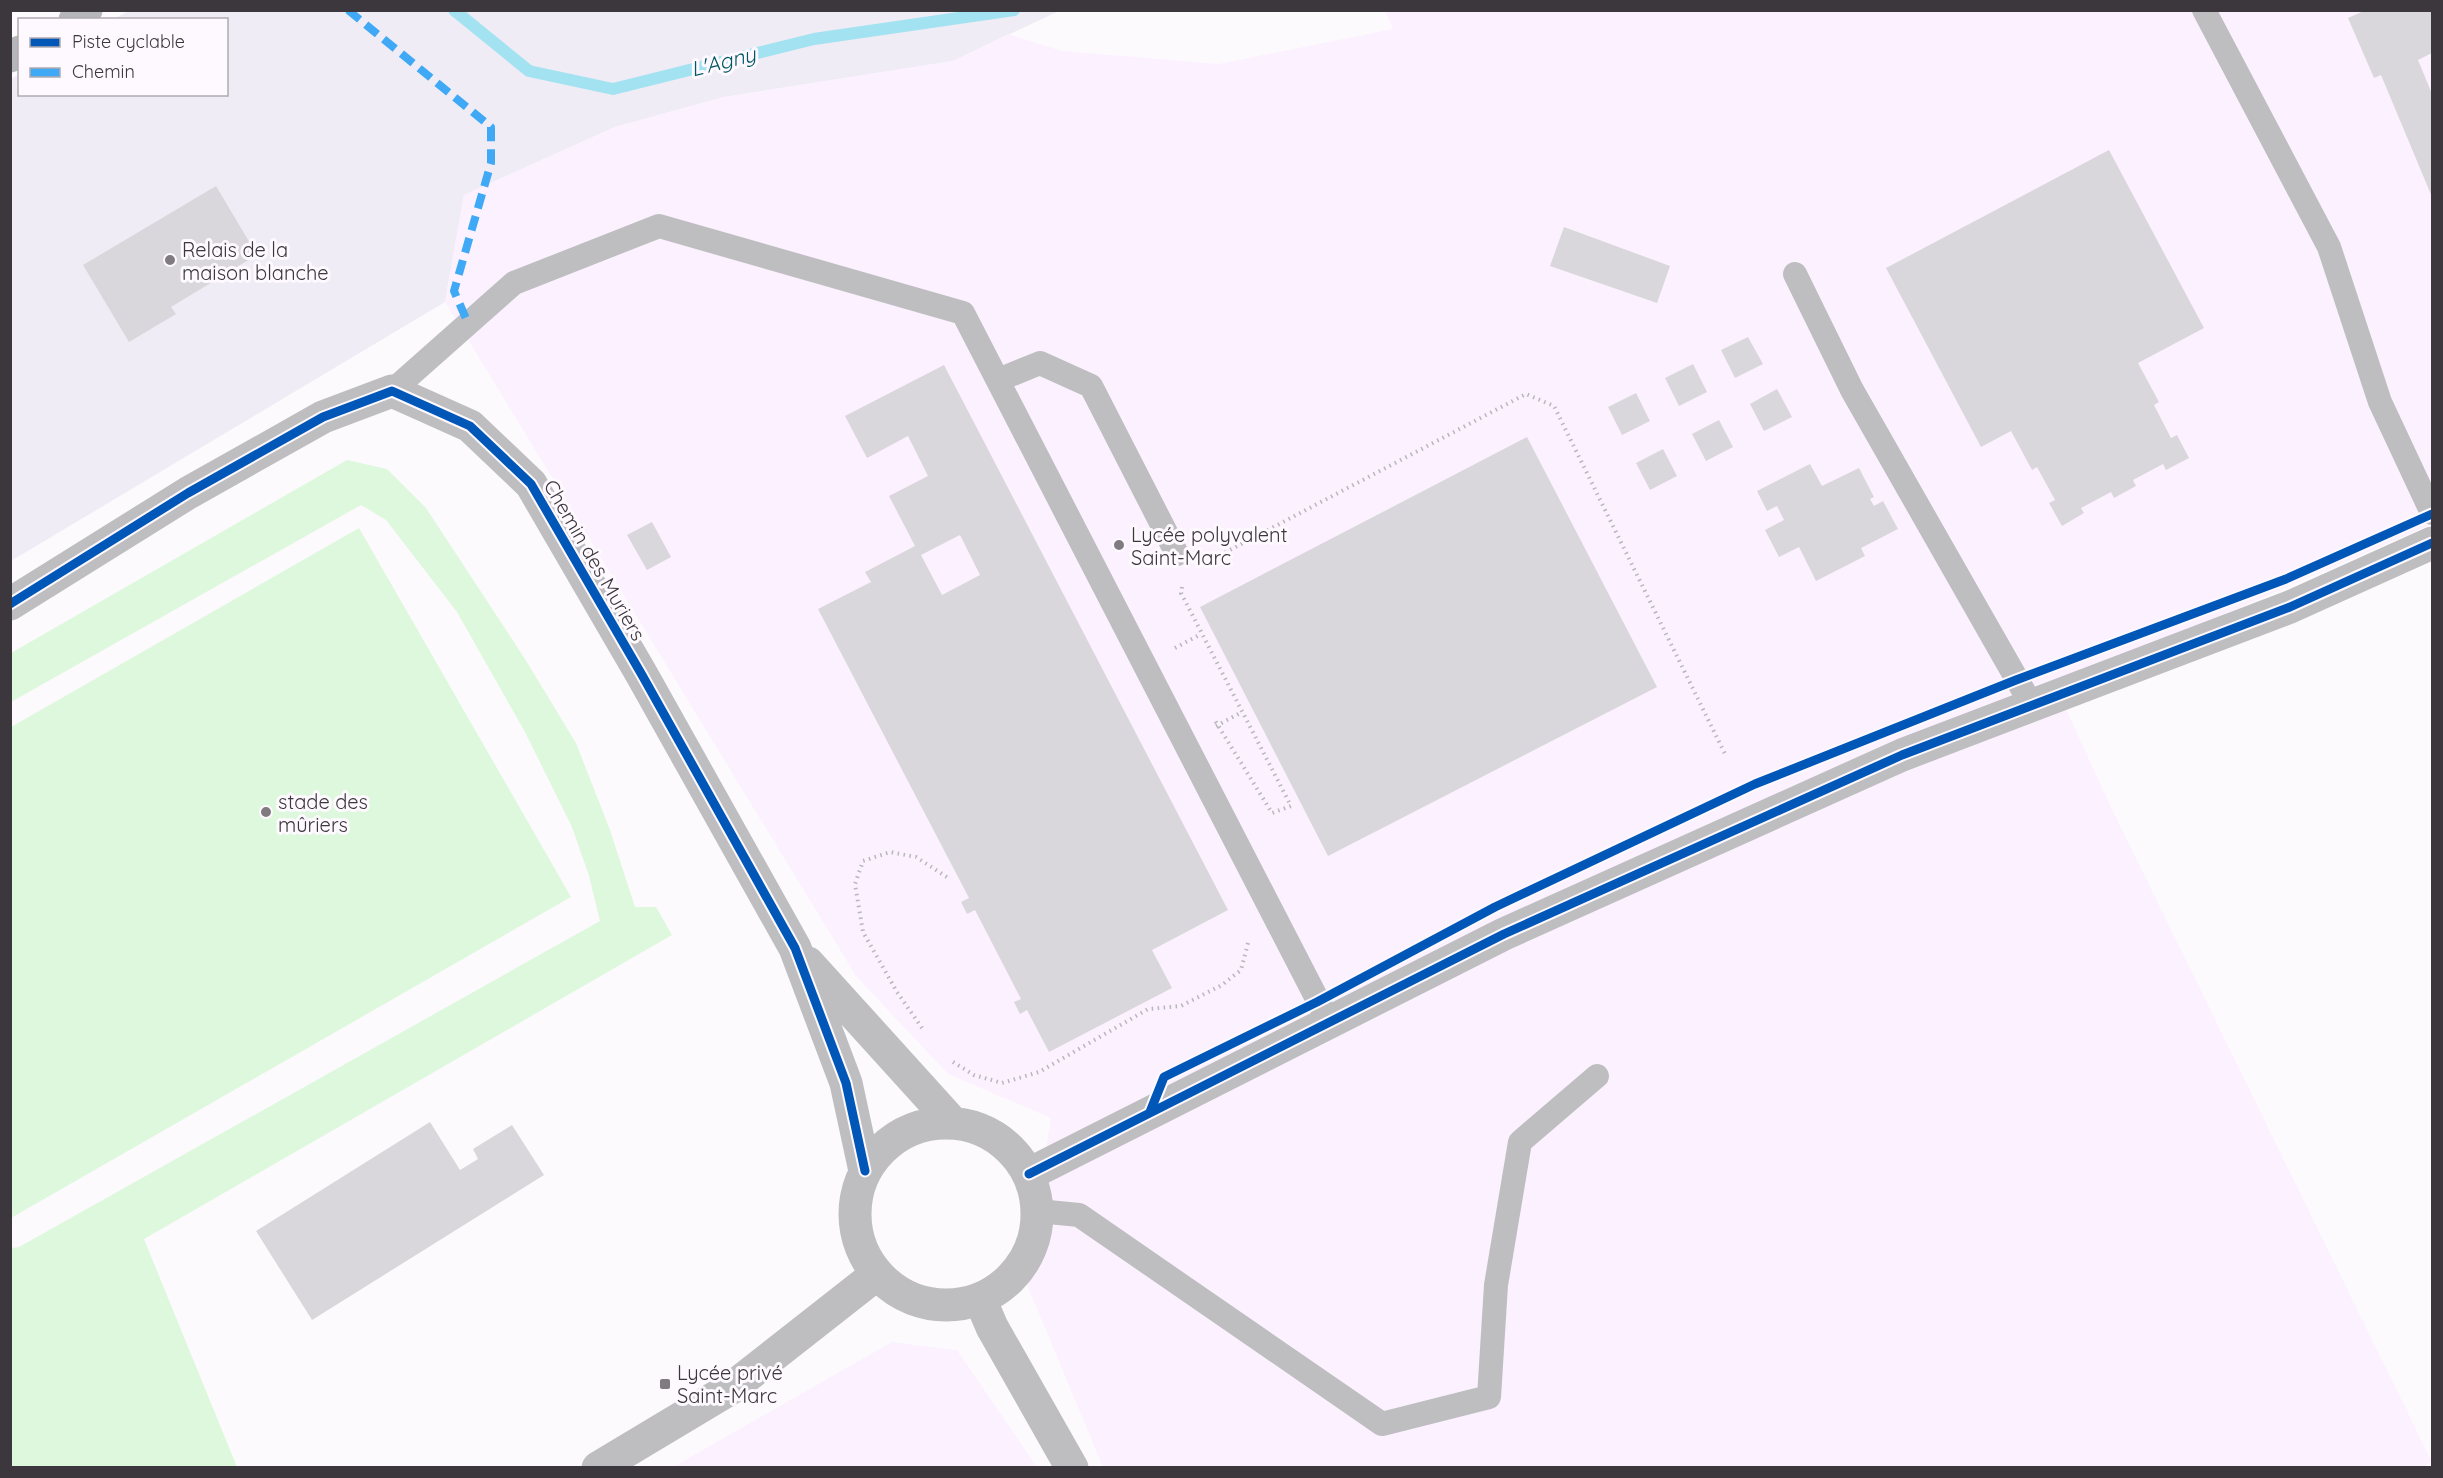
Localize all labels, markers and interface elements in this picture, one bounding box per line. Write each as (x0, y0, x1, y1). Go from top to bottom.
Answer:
legend (18, 18, 228, 96)
text: Piste cyclable (72, 30, 185, 53)
water label: L'Agny (688, 40, 759, 82)
text: Chemin (72, 60, 135, 83)
place label: Relais de la maison blanche (182, 237, 329, 285)
marker: Relais de la maison blanche (163, 253, 177, 267)
street label: Chemin des Muriers (539, 475, 651, 645)
place label: Lycée polyvalent Saint-Marc (1131, 522, 1288, 570)
marker: Lycée polyvalent Saint-Marc (1112, 538, 1126, 552)
place label: stade des mûriers (278, 789, 368, 837)
marker: stade des mûriers (259, 805, 273, 819)
place label: Lycée privé Saint-Marc (677, 1360, 783, 1408)
marker: Lycée privé Saint-Marc (658, 1377, 672, 1391)

